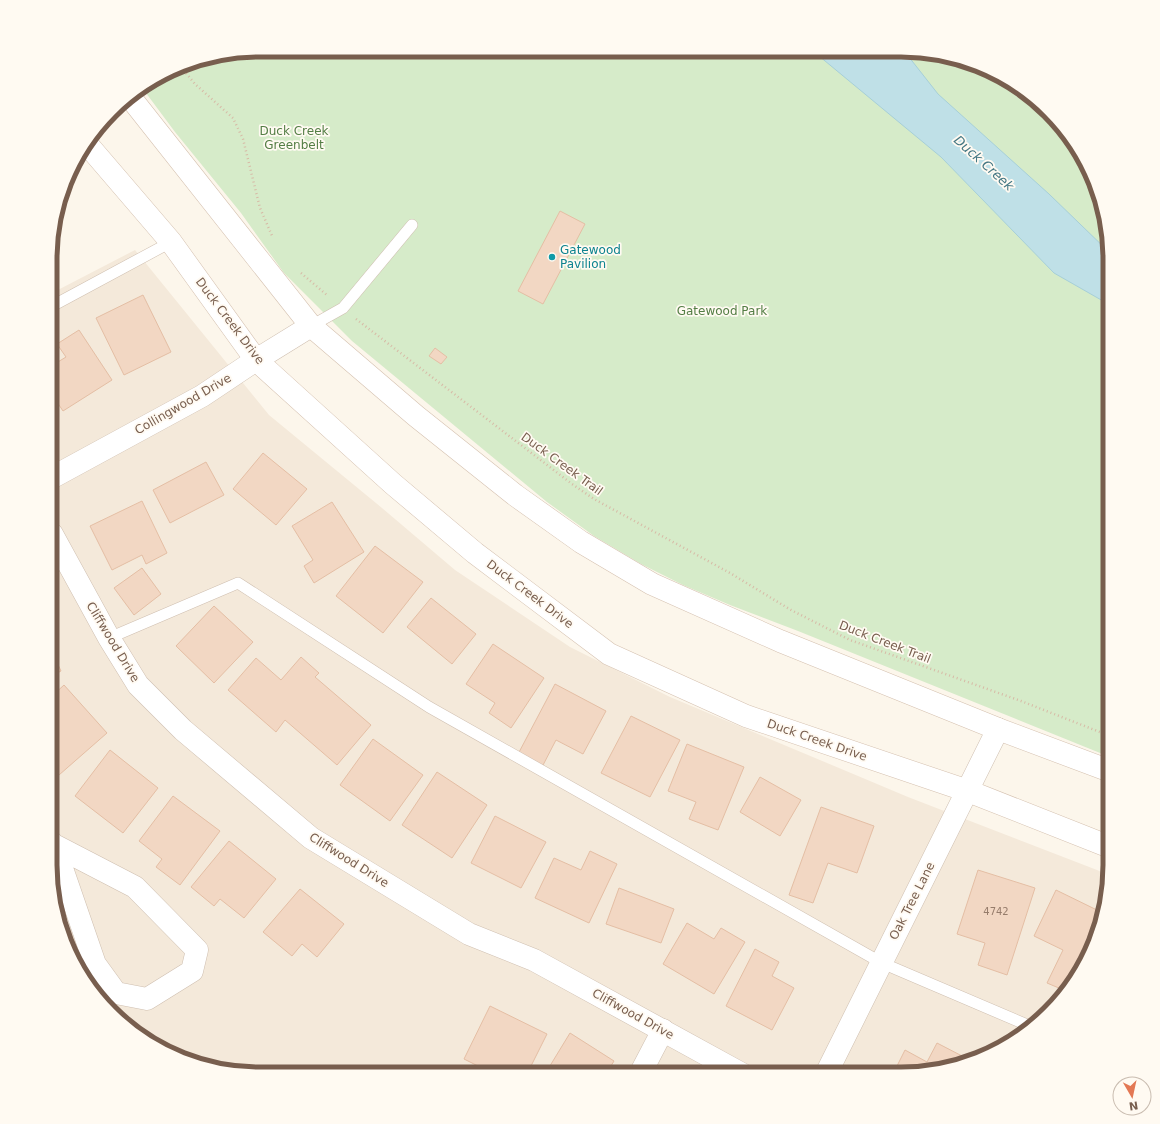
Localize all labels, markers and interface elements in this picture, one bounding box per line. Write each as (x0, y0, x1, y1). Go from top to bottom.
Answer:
park label: Duck Creek Greenbelt (260, 124, 329, 152)
water label: Duck Creek (951, 132, 1017, 194)
place label: Gatewood Pavilion (560, 243, 621, 271)
marker: Gatewood Pavilion (547, 252, 557, 262)
street label: Duck Creek Drive (193, 275, 267, 367)
park label: Gatewood Park (677, 304, 767, 318)
street label: Collingwood Drive (132, 371, 234, 437)
street label: Duck Creek Trail (519, 430, 605, 498)
street label: Duck Creek Drive (484, 557, 576, 631)
street label: Cliffwood Drive (84, 599, 142, 685)
street label: Duck Creek Trail (837, 618, 933, 666)
street label: Duck Creek Drive (765, 716, 869, 764)
street label: Cliffwood Drive (307, 830, 391, 890)
street label: Oak Tree Lane (886, 860, 938, 942)
house number: 4742 (983, 906, 1009, 917)
street label: Cliffwood Drive (590, 986, 676, 1042)
north arrow (1112, 1076, 1152, 1116)
text: N (1128, 1098, 1139, 1113)

